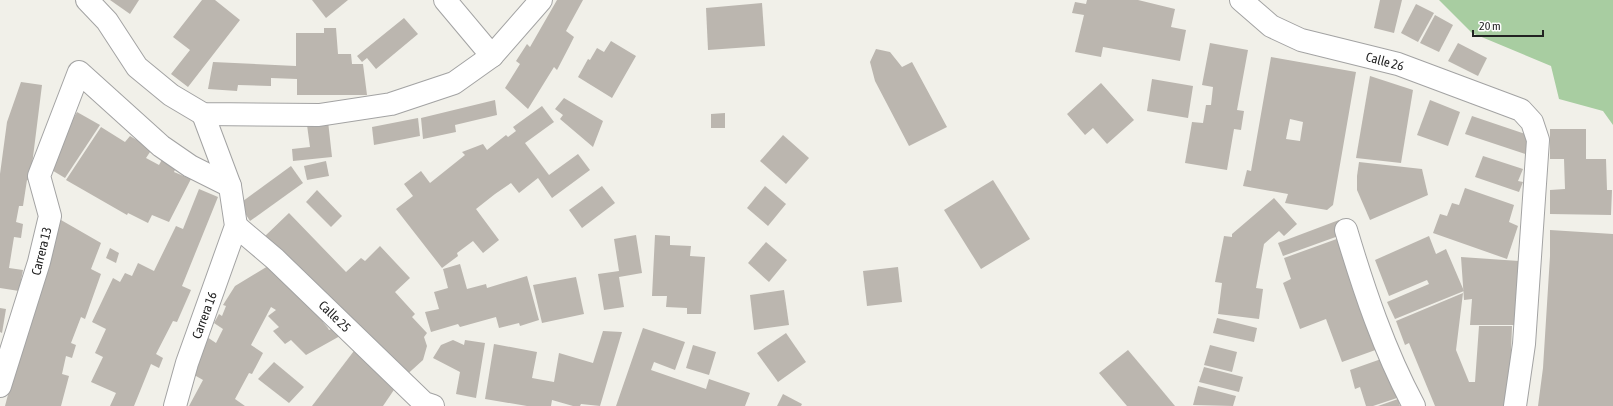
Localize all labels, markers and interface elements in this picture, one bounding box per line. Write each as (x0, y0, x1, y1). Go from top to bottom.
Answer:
scale bar (1473, 12, 1543, 38)
text: 20 m (1479, 19, 1501, 33)
street label: Calle 26 (1364, 49, 1405, 74)
street label: Carrera 13 (28, 225, 55, 277)
street label: Carrera 16 (189, 290, 220, 341)
street label: Calle 25 (316, 298, 354, 335)

